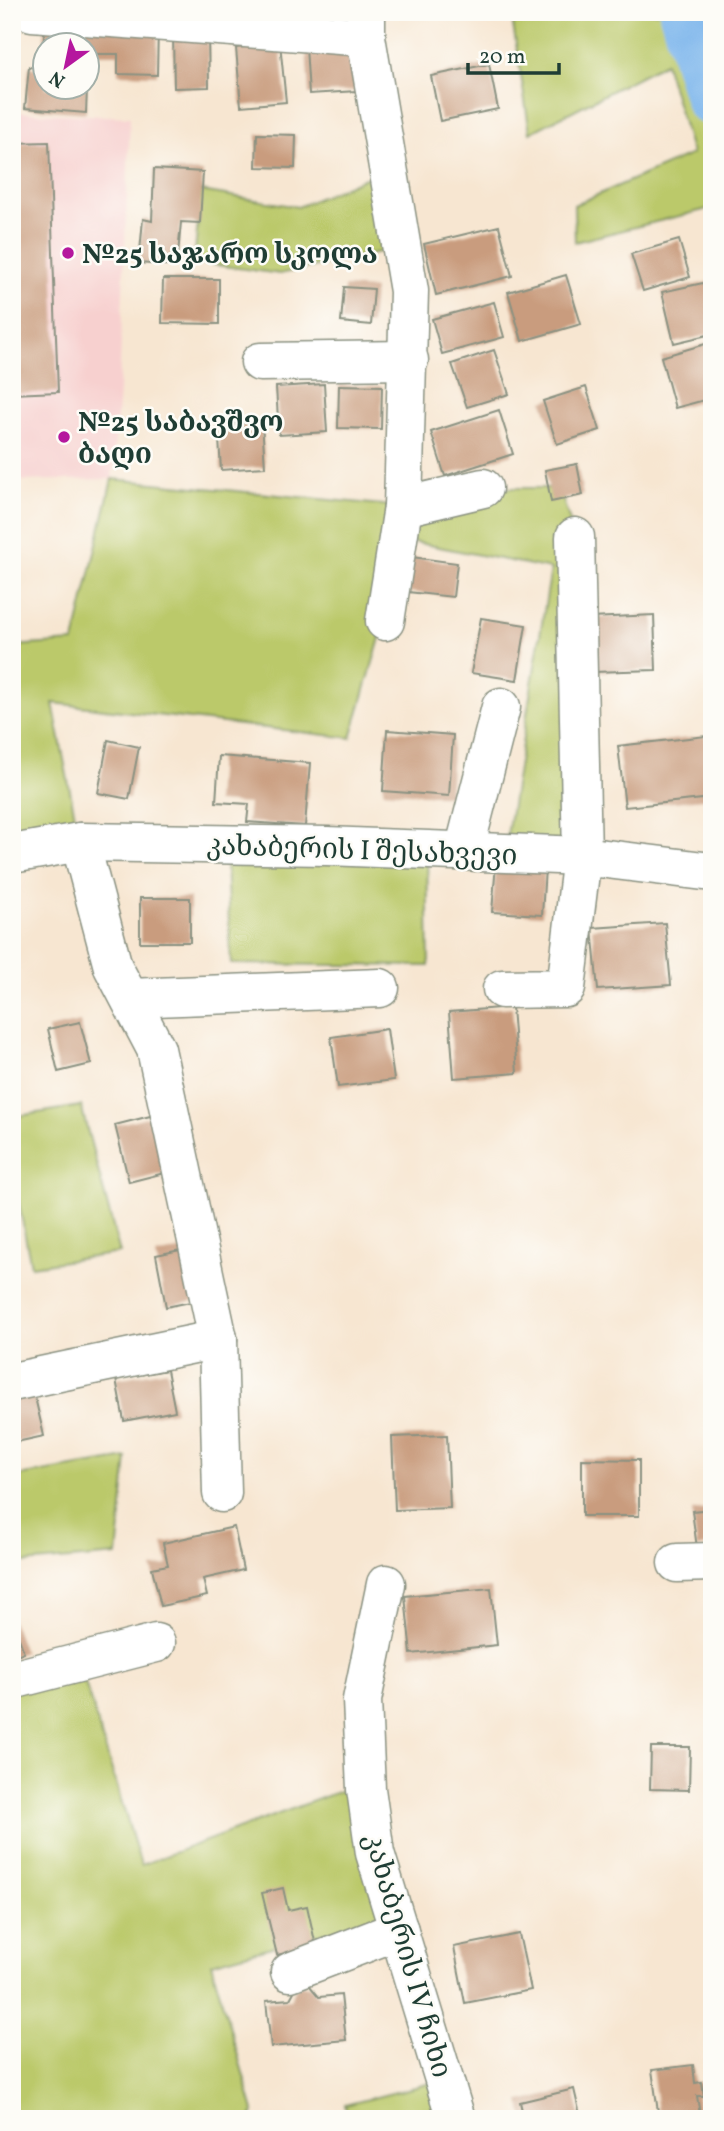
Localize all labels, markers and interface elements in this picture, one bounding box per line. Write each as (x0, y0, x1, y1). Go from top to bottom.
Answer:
north arrow (32, 32, 102, 102)
scale bar (468, 32, 560, 76)
text: 20 m (479, 43, 525, 72)
text: N (45, 64, 71, 93)
place label: №25 საჯარო სკოლა (82, 236, 378, 275)
marker: №25 საჯარო სკოლა (60, 245, 76, 261)
place label: №25 საბავშვო ბაღი (78, 404, 283, 475)
marker: №25 საბავშვო ბაღი (56, 429, 72, 445)
street label: კახაბერის I შესახვევი (206, 827, 518, 876)
street label: კახაბერის IV ჩიხი (353, 1829, 460, 2083)

